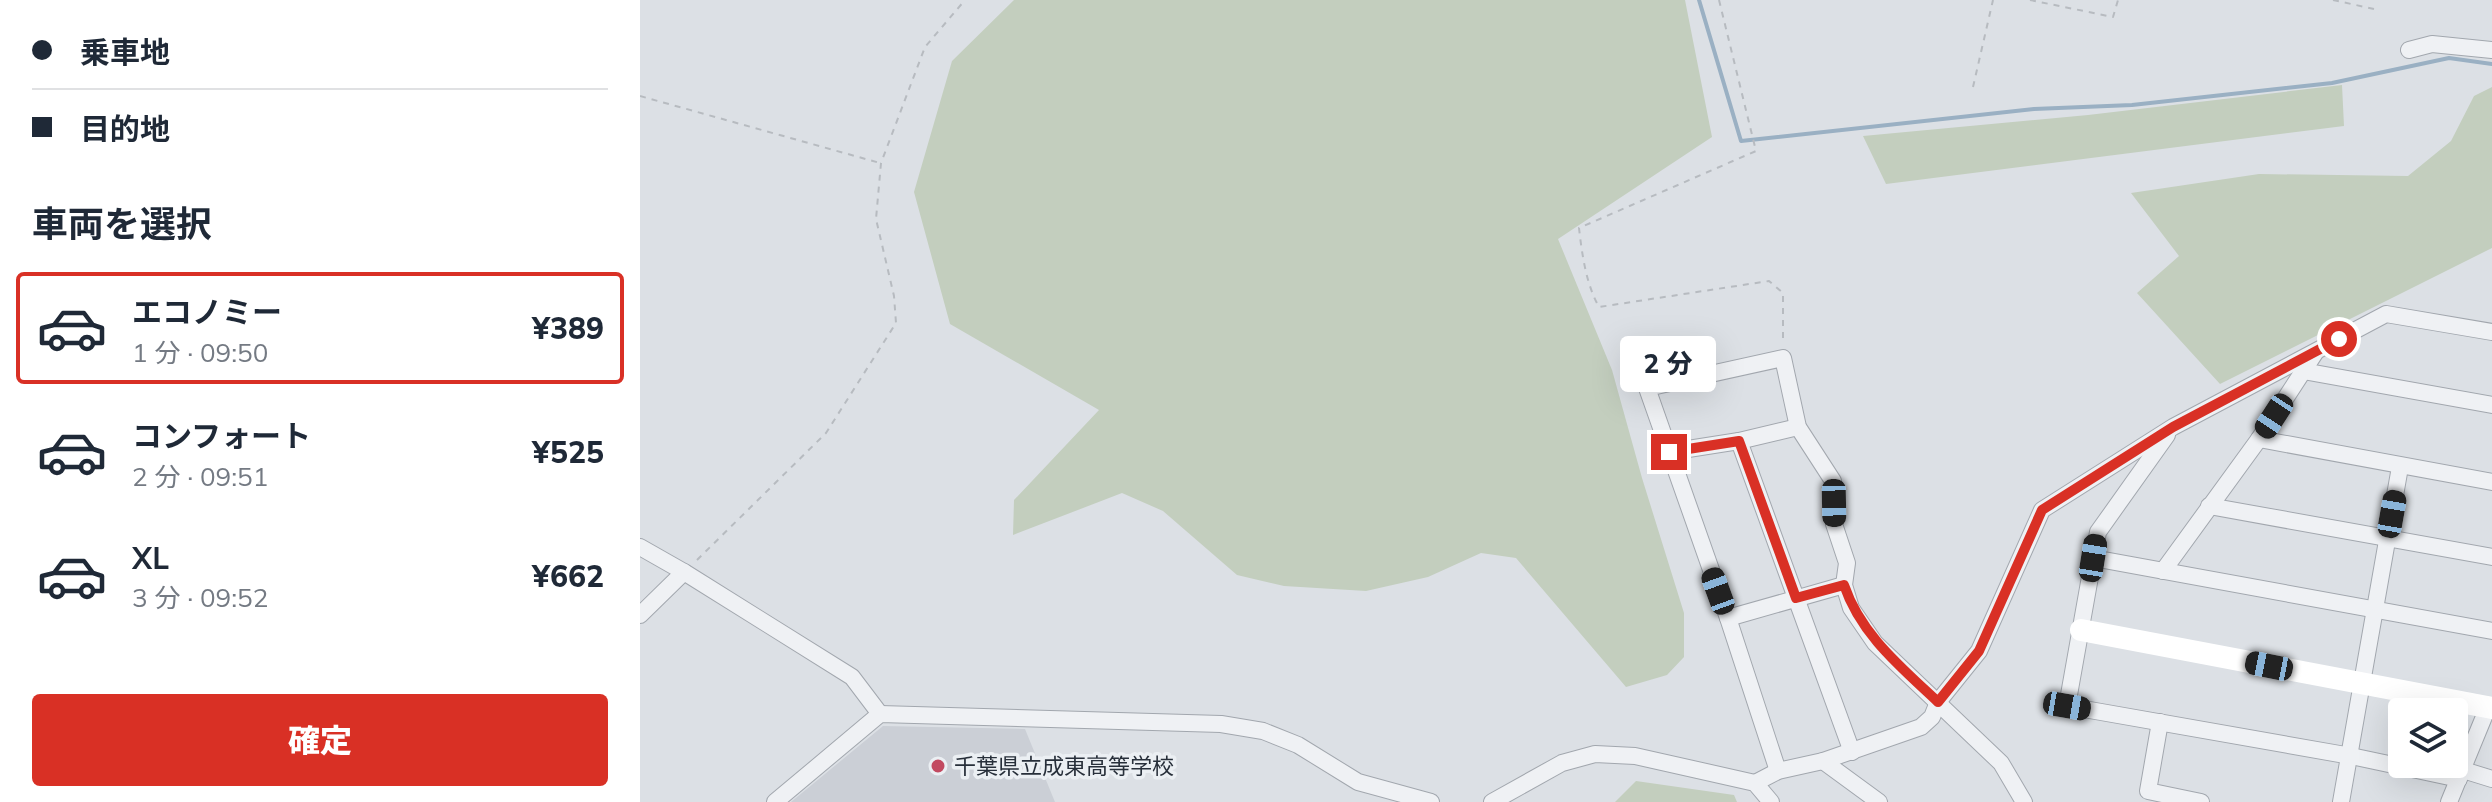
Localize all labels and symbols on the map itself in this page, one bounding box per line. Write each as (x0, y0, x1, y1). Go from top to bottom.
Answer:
route start (2321, 321, 2357, 357)
callout: 2 分 (1621, 336, 1717, 392)
car (2251, 389, 2297, 443)
route end (1651, 434, 1687, 470)
car (1822, 479, 1846, 527)
car (2376, 488, 2408, 540)
car (2077, 532, 2109, 584)
car (1699, 564, 1737, 618)
car (2243, 650, 2295, 682)
car (2041, 690, 2093, 722)
place label: 千葉県立成東高等学校 (954, 752, 1174, 780)
marker: 千葉県立成東高等学校 (929, 757, 947, 775)

